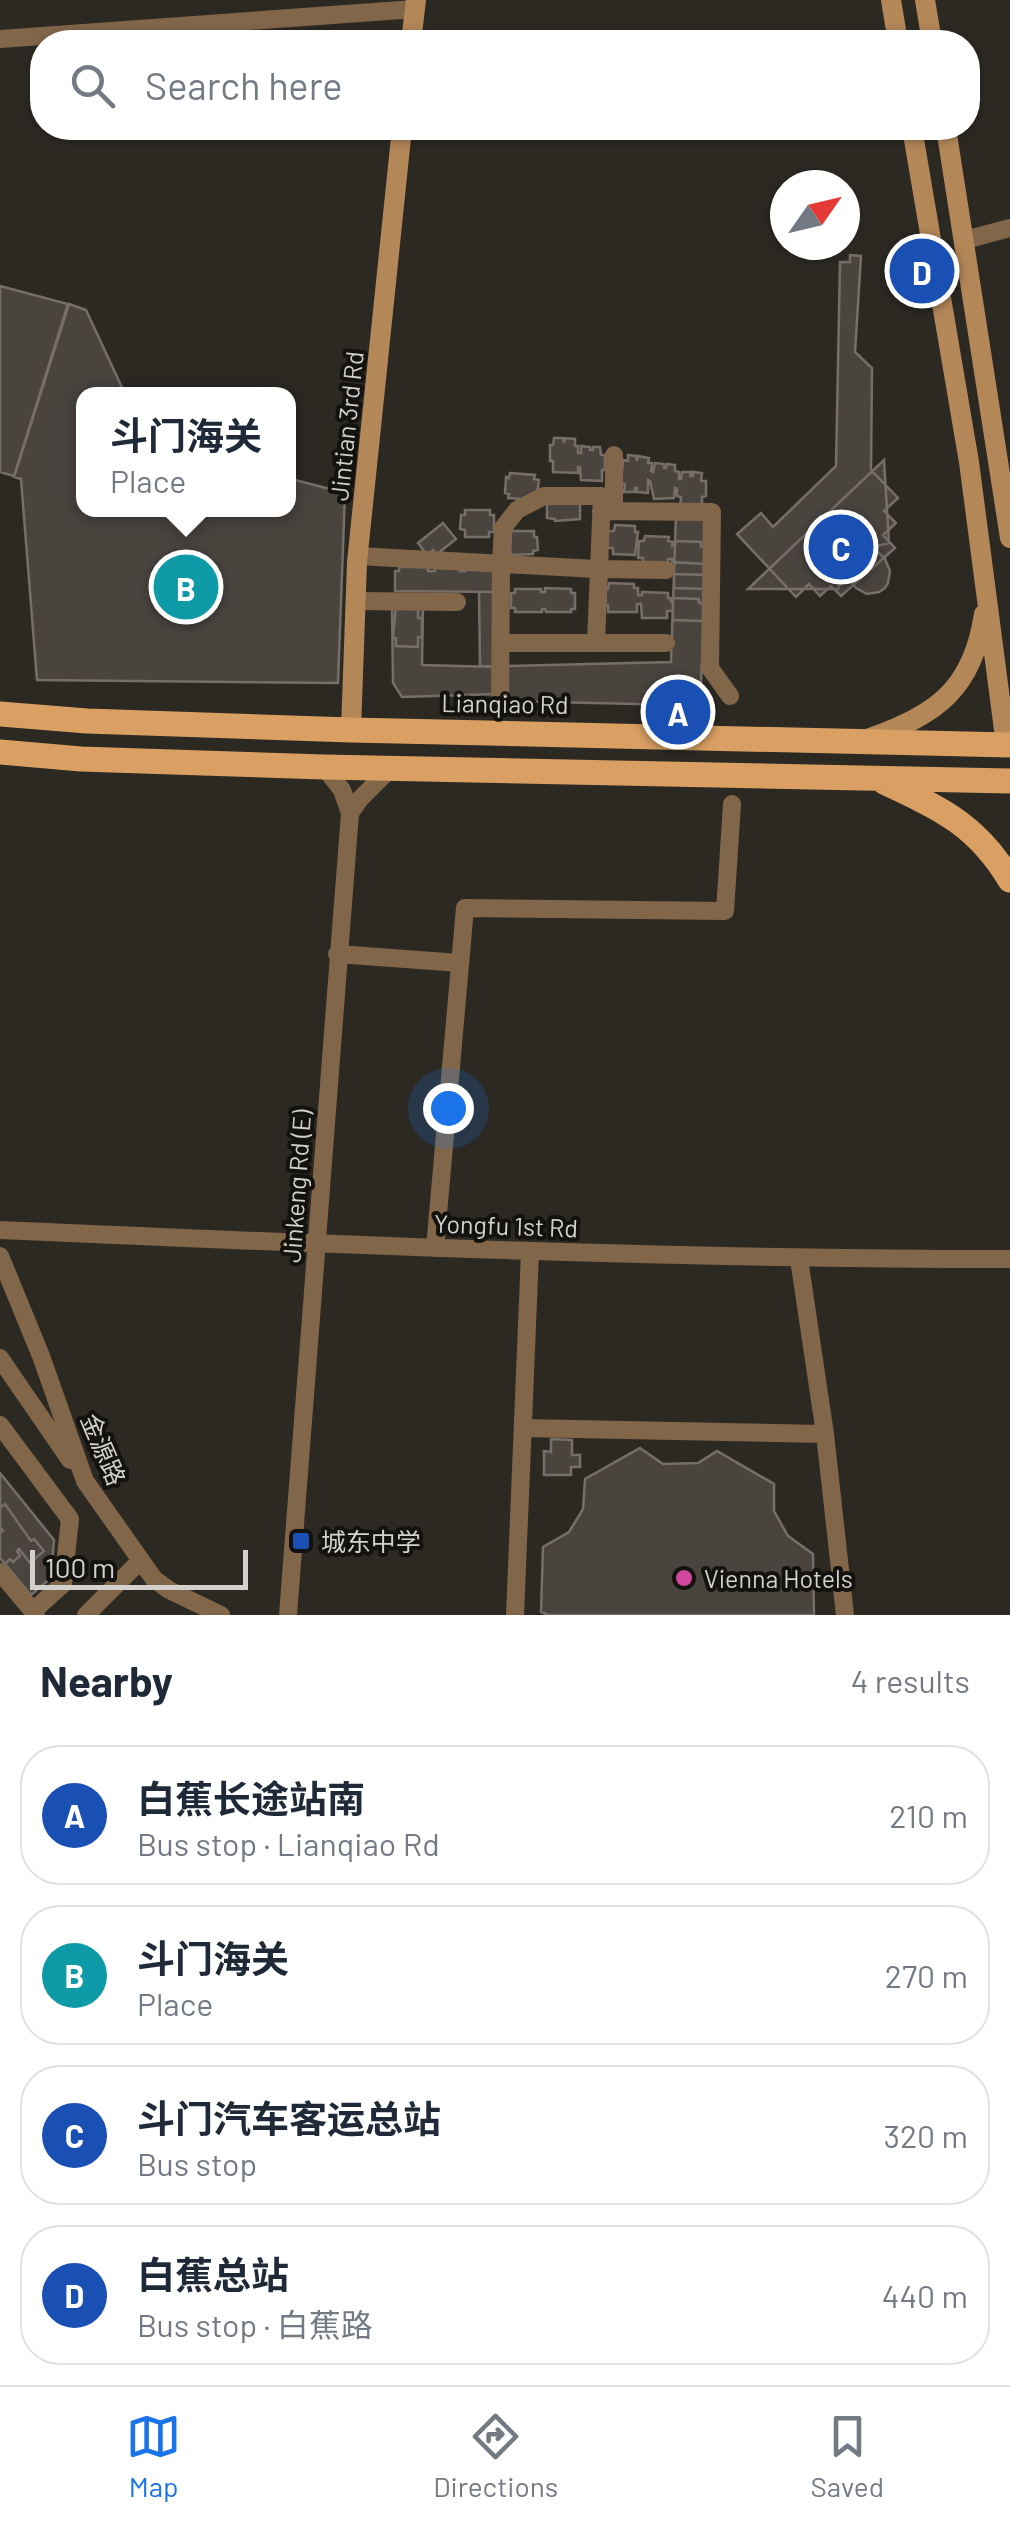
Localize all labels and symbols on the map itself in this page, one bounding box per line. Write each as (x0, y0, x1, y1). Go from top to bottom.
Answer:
north arrow (770, 170, 860, 260)
pin: D (890, 234, 954, 308)
street label: Jintian 3rd Rd (323, 350, 369, 502)
pin: C (808, 510, 874, 584)
pin: B (154, 550, 218, 624)
pin: A (646, 674, 710, 750)
street label: Lianqiao Rd (441, 687, 569, 719)
your location (423, 1083, 474, 1134)
street label: Jinkeng Rd (E) (276, 1108, 316, 1264)
street label: Yongfu 1st Rd (433, 1207, 579, 1243)
street label: 金源路 (76, 1409, 132, 1489)
place label: 城东中学 (321, 1526, 421, 1556)
marker: 城东中学 (290, 1530, 312, 1552)
scale bar (30, 1545, 248, 1590)
place label: Vienna Hotels (704, 1563, 853, 1593)
marker: Vienna Hotels (673, 1567, 695, 1589)

